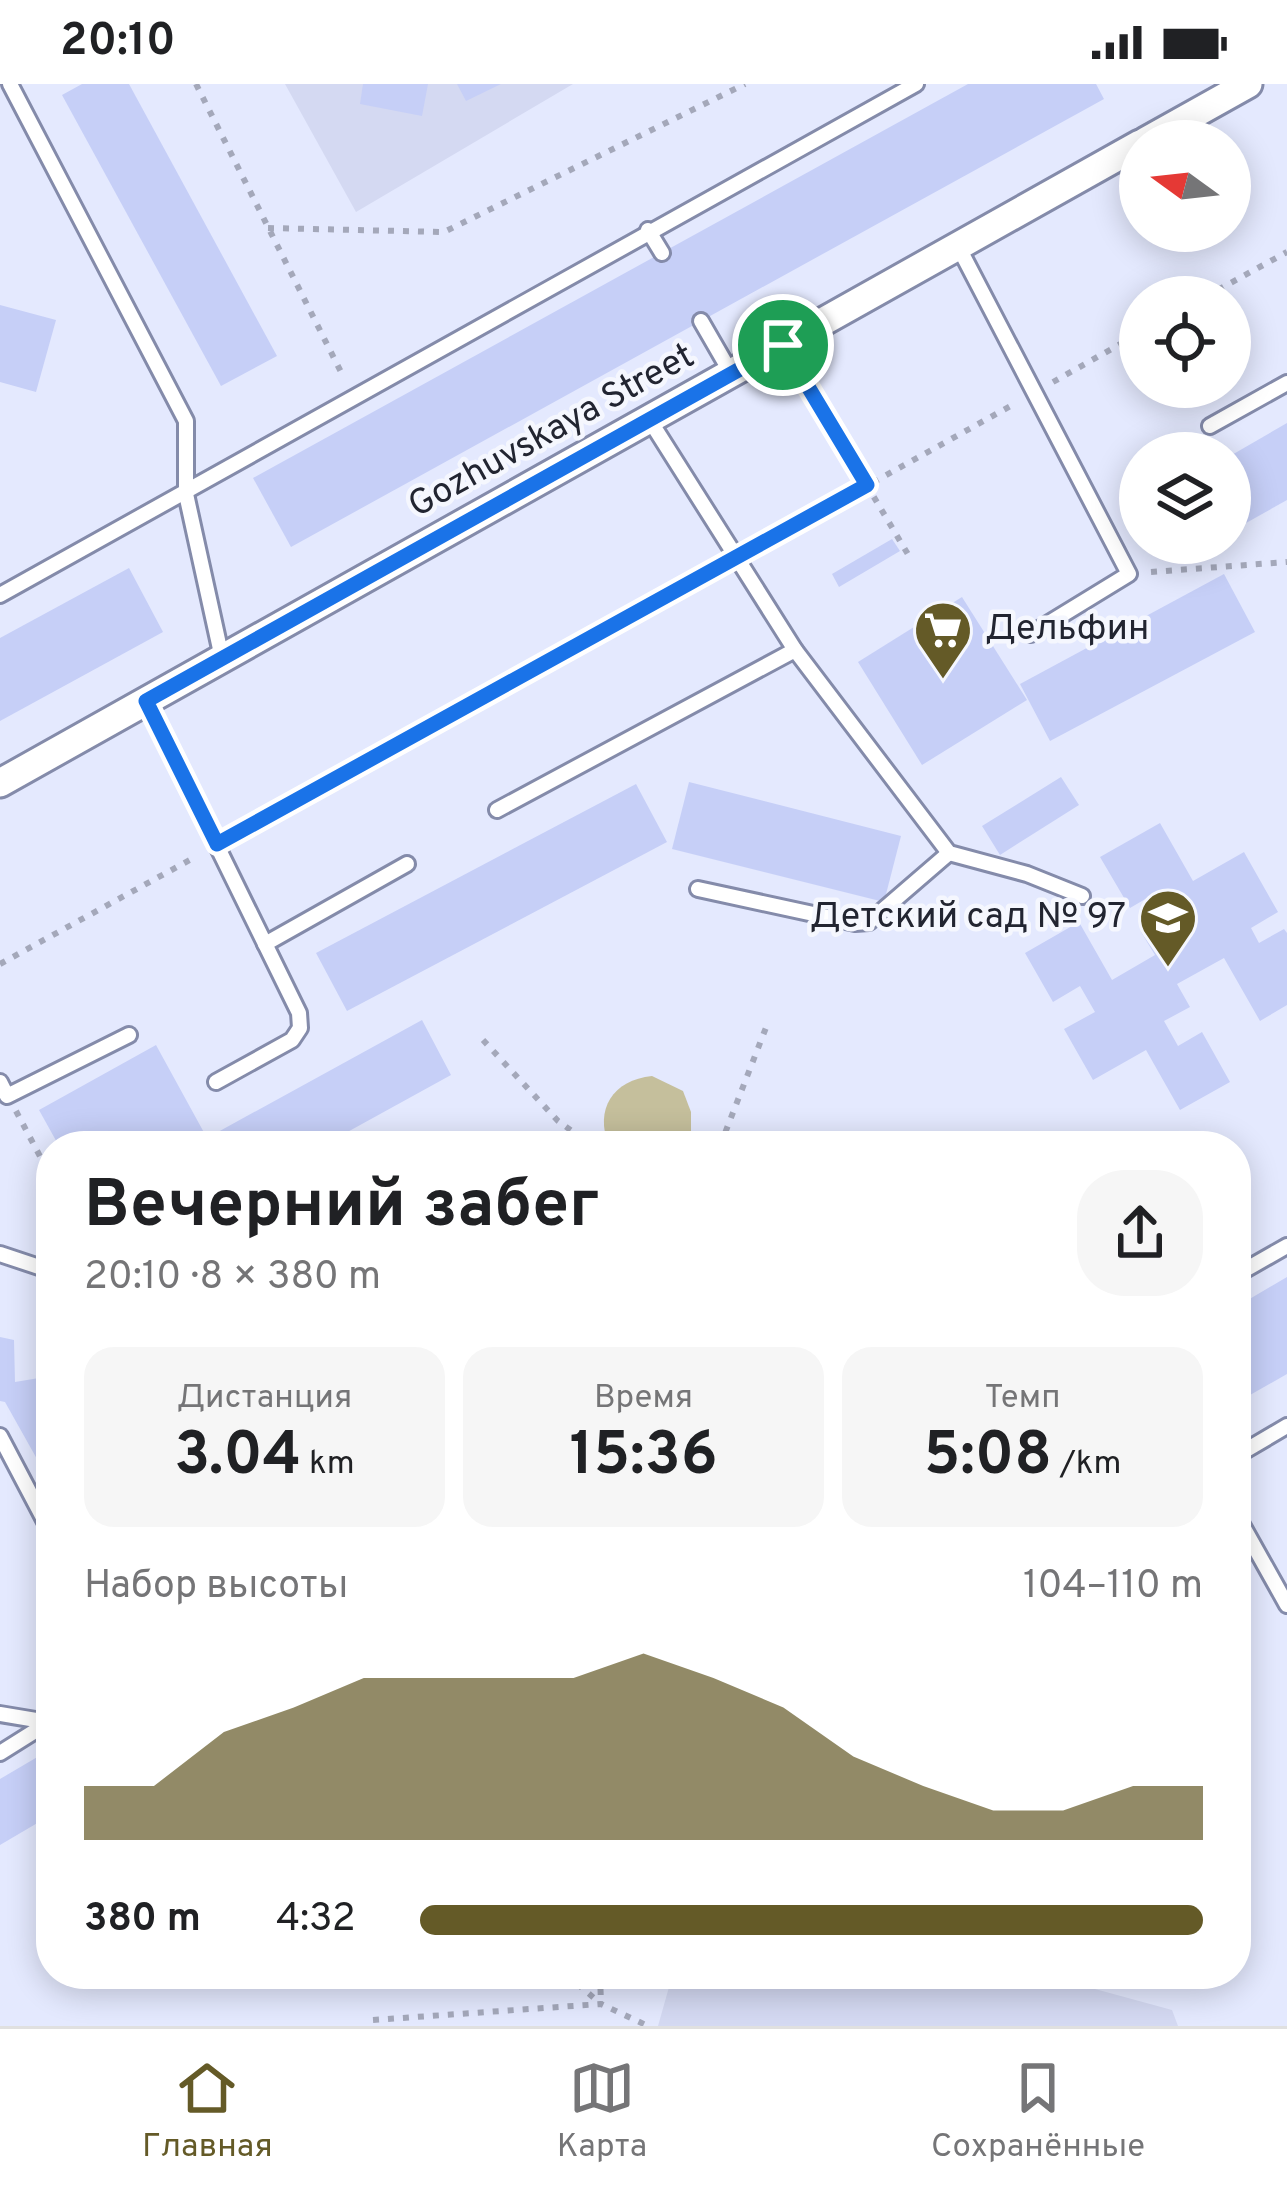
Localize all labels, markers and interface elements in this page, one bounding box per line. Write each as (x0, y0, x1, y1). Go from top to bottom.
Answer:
text: 20:10 (60, 14, 176, 71)
north arrow (1119, 120, 1251, 252)
map controls (1119, 120, 1251, 564)
button: locate (1119, 276, 1251, 408)
pin (732, 294, 834, 396)
icon: arrive (750, 312, 816, 378)
street label: Gozhuvskaya Street (401, 334, 703, 530)
button: layers (1119, 432, 1251, 564)
supermarket icon: Дельфин (912, 599, 974, 681)
place label: Дельфин (985, 607, 1149, 653)
school or university icon: Детский сад № 97 (1137, 887, 1199, 969)
place label: Детский сад № 97 (810, 895, 1126, 941)
text: Вечерний забег (84, 1167, 599, 1250)
button: share (1077, 1170, 1203, 1296)
text: 20:10 · 8 × 380 m (84, 1254, 381, 1303)
text: Дистанция (177, 1378, 352, 1420)
text: Время (594, 1378, 693, 1420)
text: Темп (985, 1378, 1060, 1420)
text: 3.04 (174, 1420, 301, 1496)
text: 15:36 (569, 1420, 718, 1496)
text: 5:08 (924, 1420, 1052, 1496)
text: km (301, 1444, 355, 1486)
text: /km (1052, 1444, 1121, 1486)
text: Набор высоты (84, 1563, 348, 1612)
text: 104–110 m (1023, 1563, 1203, 1612)
text: 380 m (84, 1896, 201, 1945)
text: 4:32 (276, 1896, 356, 1945)
tab: Главная (142, 2055, 273, 2169)
tab: Карта (557, 2055, 647, 2169)
tab: Сохранённые (931, 2055, 1145, 2169)

